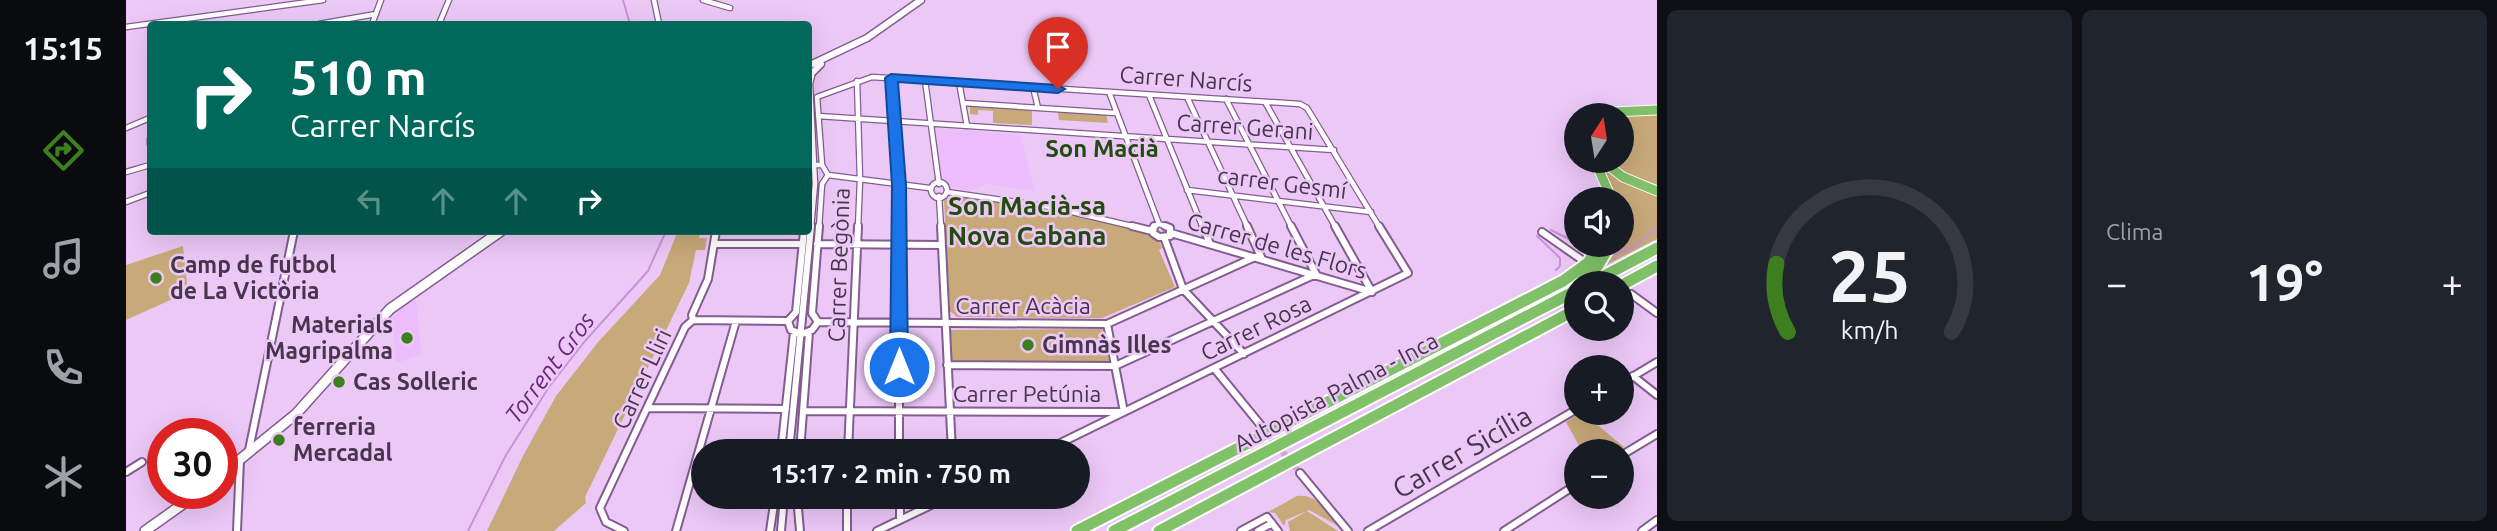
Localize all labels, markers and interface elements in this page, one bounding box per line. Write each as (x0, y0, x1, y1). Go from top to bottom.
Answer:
pin (1028, 17, 1088, 89)
icon: arrive (1039, 28, 1077, 66)
text: 15:15 (23, 30, 103, 66)
icon: right (175, 49, 266, 140)
text: 510 m (290, 49, 427, 104)
street label: Carrer Narcís (1119, 61, 1253, 96)
north arrow (1564, 103, 1634, 173)
map controls (1564, 103, 1634, 509)
text: Carrer Narcís (290, 107, 475, 143)
street label: Carrer Gerani (1176, 109, 1314, 144)
icon: directions (39, 126, 88, 175)
district label: Son Macià (1045, 135, 1159, 162)
street label: carrer Gesmí (1216, 162, 1348, 203)
icon: left (351, 182, 389, 220)
icon: ahead (424, 182, 462, 220)
icon: ahead (497, 182, 535, 220)
icon: right (570, 182, 608, 220)
street label: Carrer Begònia (823, 187, 854, 343)
button: sound (1564, 187, 1634, 257)
district label: Son Macià-sa Nova Cabana (948, 191, 1106, 250)
street label: Carrer de les Flors (1184, 208, 1370, 283)
text: Clima (2106, 219, 2163, 244)
icon: music (39, 234, 88, 283)
text: 25 (1828, 234, 1911, 316)
place label: Camp de futbol de La Victòria (170, 252, 336, 303)
text: 19° (2246, 253, 2323, 311)
text: − (2106, 262, 2127, 304)
text: + (2442, 262, 2463, 304)
marker: Camp de futbol de La Victòria (148, 270, 164, 286)
button: search (1564, 271, 1634, 341)
street label: Carrer Rosa (1197, 290, 1315, 365)
street label: Carrer Acàcia (955, 293, 1091, 318)
water label: Torrent Gros (499, 307, 600, 428)
place label: Materials Magripalma (265, 312, 393, 363)
text: km/h (1841, 315, 1898, 343)
street label: Carrer Lliri (607, 325, 676, 433)
street label: Autopista Palma - Inca (1230, 327, 1442, 456)
marker: Materials Magripalma (399, 330, 415, 346)
position arrow (862, 330, 936, 404)
place label: Gimnàs Illes (1042, 332, 1171, 357)
marker: Gimnàs Illes (1020, 337, 1036, 353)
icon: phone (39, 343, 88, 392)
button: + (1564, 355, 1634, 425)
place label: Cas Solleric (353, 369, 478, 394)
marker: Cas Solleric (331, 374, 347, 390)
street label: Carrer Petúnia (953, 381, 1101, 406)
street label: Carrer Sicília (1387, 399, 1537, 504)
place label: ferreria Mercadal (293, 414, 393, 465)
speed limit sign: 30 (147, 418, 238, 509)
marker: ferreria Mercadal (271, 432, 287, 448)
button: − (1564, 439, 1634, 509)
icon: climate (39, 452, 88, 501)
text: 15:17 · 2 min · 750 m (770, 459, 1011, 488)

